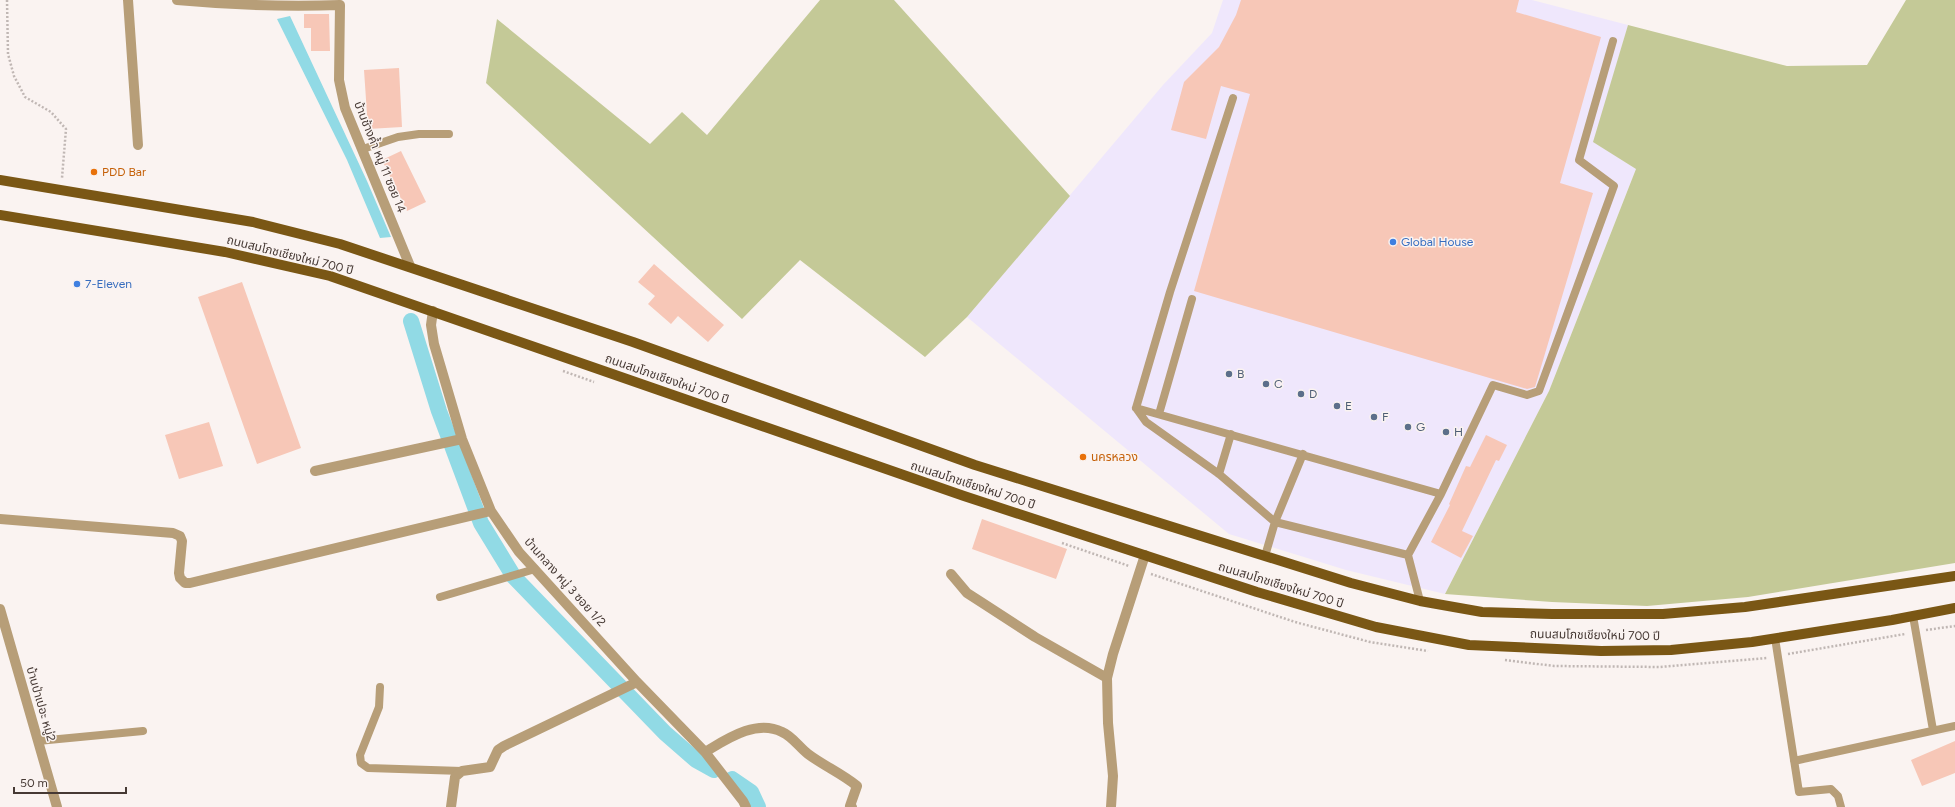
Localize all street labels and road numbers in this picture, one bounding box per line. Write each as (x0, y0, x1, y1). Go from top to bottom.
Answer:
street label: บ้านช้างค้ำ หมู่ 11 ซอย 14 (351, 98, 411, 215)
street label: ถนนสมโภชเชียงใหม่ 700 ปี (225, 232, 355, 278)
street label: ถนนสมโภชเชียงใหม่ 700 ปี (603, 351, 731, 407)
street label: ถนนสมโภชเชียงใหม่ 700 ปี (909, 458, 1037, 512)
street label: บ้านกลาง หมู่ 3 ซอย 1/2 (521, 535, 609, 629)
street label: ถนนสมโภชเชียงใหม่ 700 ปี (1217, 559, 1345, 611)
street label: ถนนสมโภชเชียงใหม่ 700 ปี (1530, 627, 1660, 643)
street label: บ้านป่าเปอะ หมู่2 (24, 665, 58, 743)

